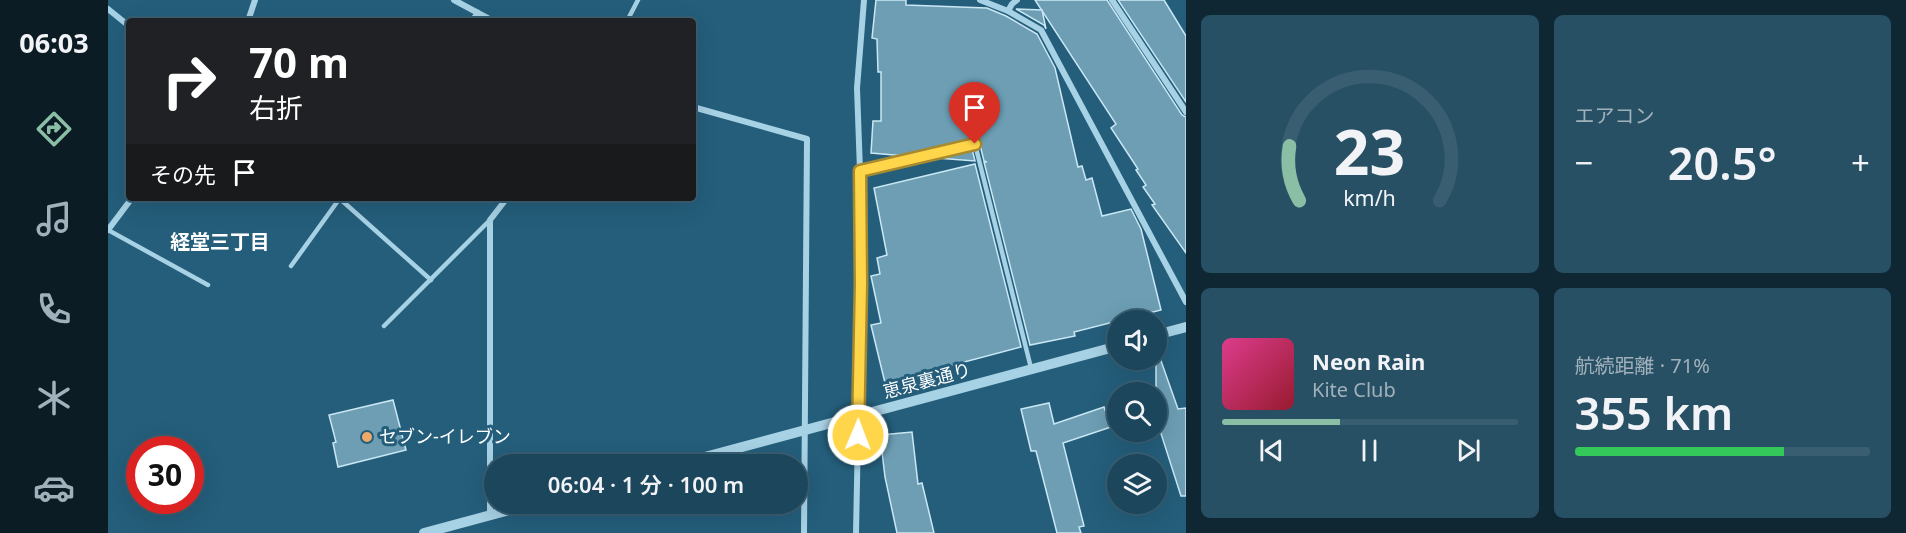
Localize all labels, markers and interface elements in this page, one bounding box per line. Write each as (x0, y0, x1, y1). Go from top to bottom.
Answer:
text: 06:03 (19, 24, 89, 61)
text: 70 m (249, 33, 349, 90)
icon: right (150, 42, 228, 120)
pin (949, 82, 1000, 144)
text: 右折 (249, 89, 303, 126)
icon: arrive (958, 91, 991, 124)
text: エアコン (1575, 102, 1655, 129)
icon: directions (33, 108, 75, 150)
text: 23 (1334, 108, 1405, 193)
text: 20.5° (1668, 132, 1777, 193)
text: − (1575, 140, 1593, 185)
text: + (1851, 140, 1870, 185)
icon: arrive (228, 156, 261, 189)
text: その先 (150, 159, 216, 189)
text: km/h (1343, 183, 1396, 212)
icon: music (33, 198, 75, 240)
district label: 経堂三丁目 (170, 228, 270, 255)
icon: phone (33, 288, 75, 330)
map controls (1107, 310, 1167, 514)
button: sound (1107, 310, 1167, 370)
text: Neon Rain (1312, 346, 1425, 376)
text: 航続距離 · 71% (1575, 352, 1710, 379)
street label: 恵泉裏通り (880, 357, 973, 403)
text: Kite Club (1312, 376, 1396, 403)
icon: climate (33, 377, 75, 419)
button: search (1107, 382, 1167, 442)
text: 355 km (1575, 382, 1733, 443)
position arrow (826, 403, 890, 467)
place label: セブン-イレブン (379, 424, 511, 448)
marker: セブン-イレブン (360, 430, 374, 444)
icon: previous (1255, 434, 1288, 467)
icon: pause (1353, 434, 1386, 467)
icon: next (1452, 434, 1485, 467)
speed limit sign: 30 (126, 436, 204, 514)
button: layers (1107, 454, 1167, 514)
icon: car (33, 467, 75, 509)
text: 06:04 · 1 分 · 100 m (548, 469, 744, 499)

